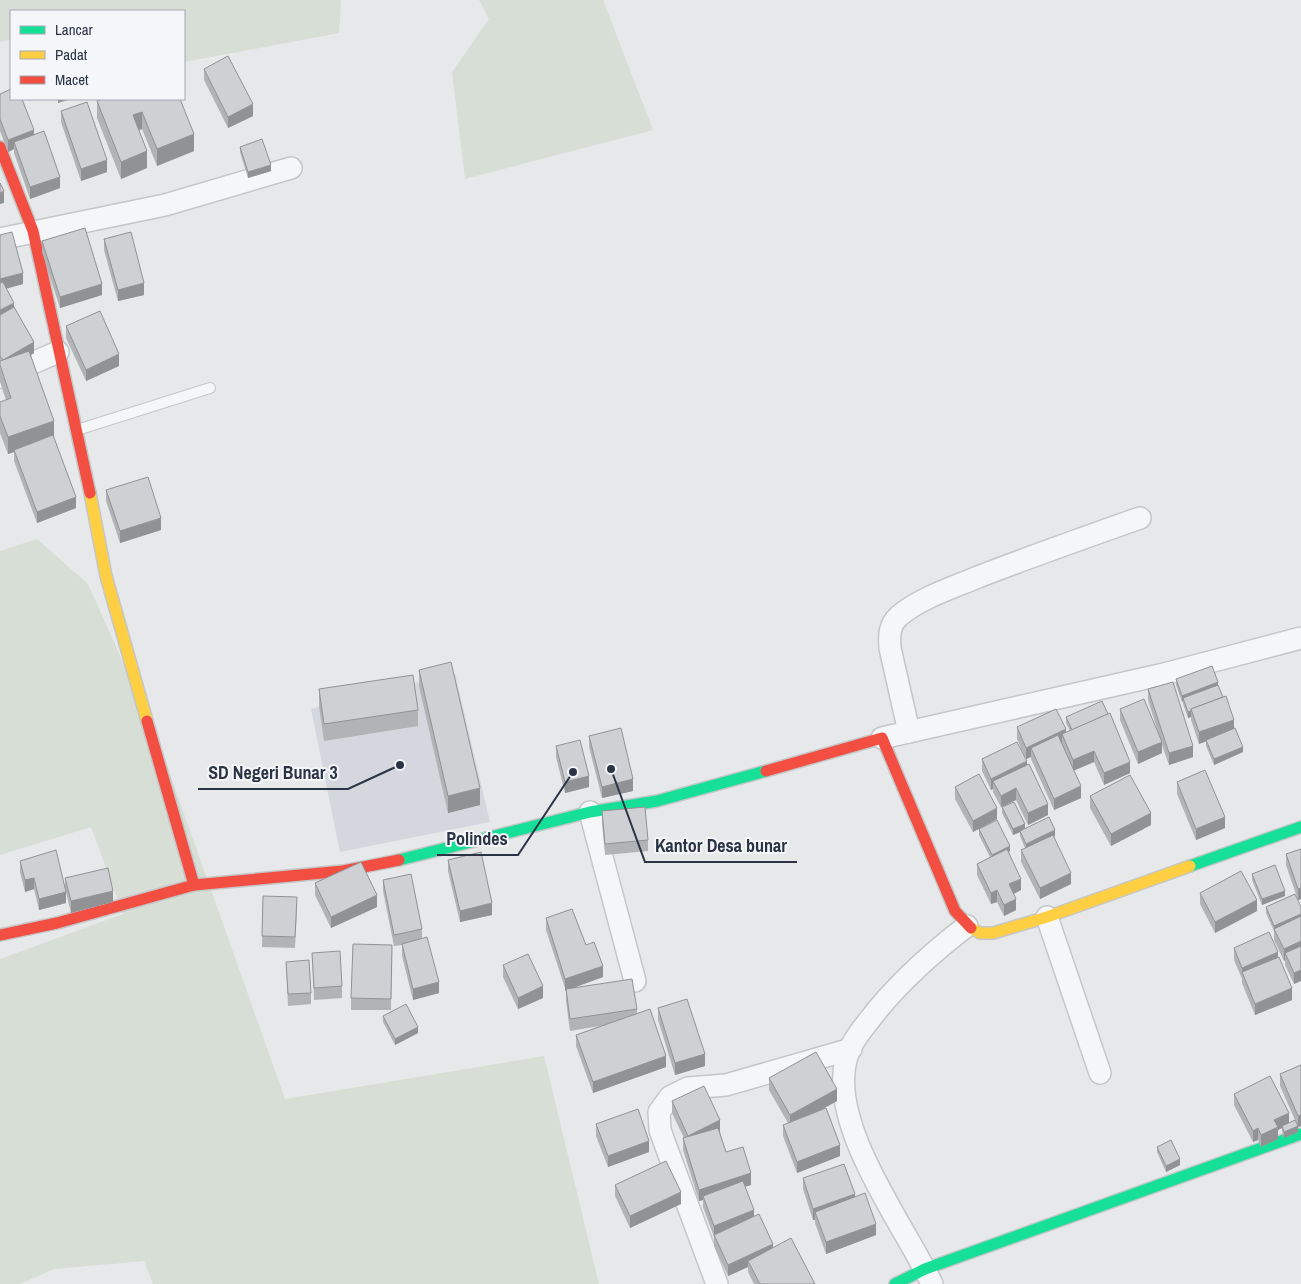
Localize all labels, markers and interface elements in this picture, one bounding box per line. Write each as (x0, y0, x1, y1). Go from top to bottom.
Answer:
legend (10, 10, 185, 100)
text: Lancar (55, 19, 93, 40)
text: Padat (55, 44, 88, 65)
text: Macet (55, 69, 89, 90)
callout: SD Negeri Bunar 3 (198, 756, 348, 789)
text: SD Negeri Bunar 3 (208, 760, 338, 785)
callout: Polindes (437, 822, 518, 855)
text: Polindes (446, 826, 508, 851)
callout: Kantor Desa bunar (645, 829, 797, 862)
text: Kantor Desa bunar (655, 833, 787, 858)

